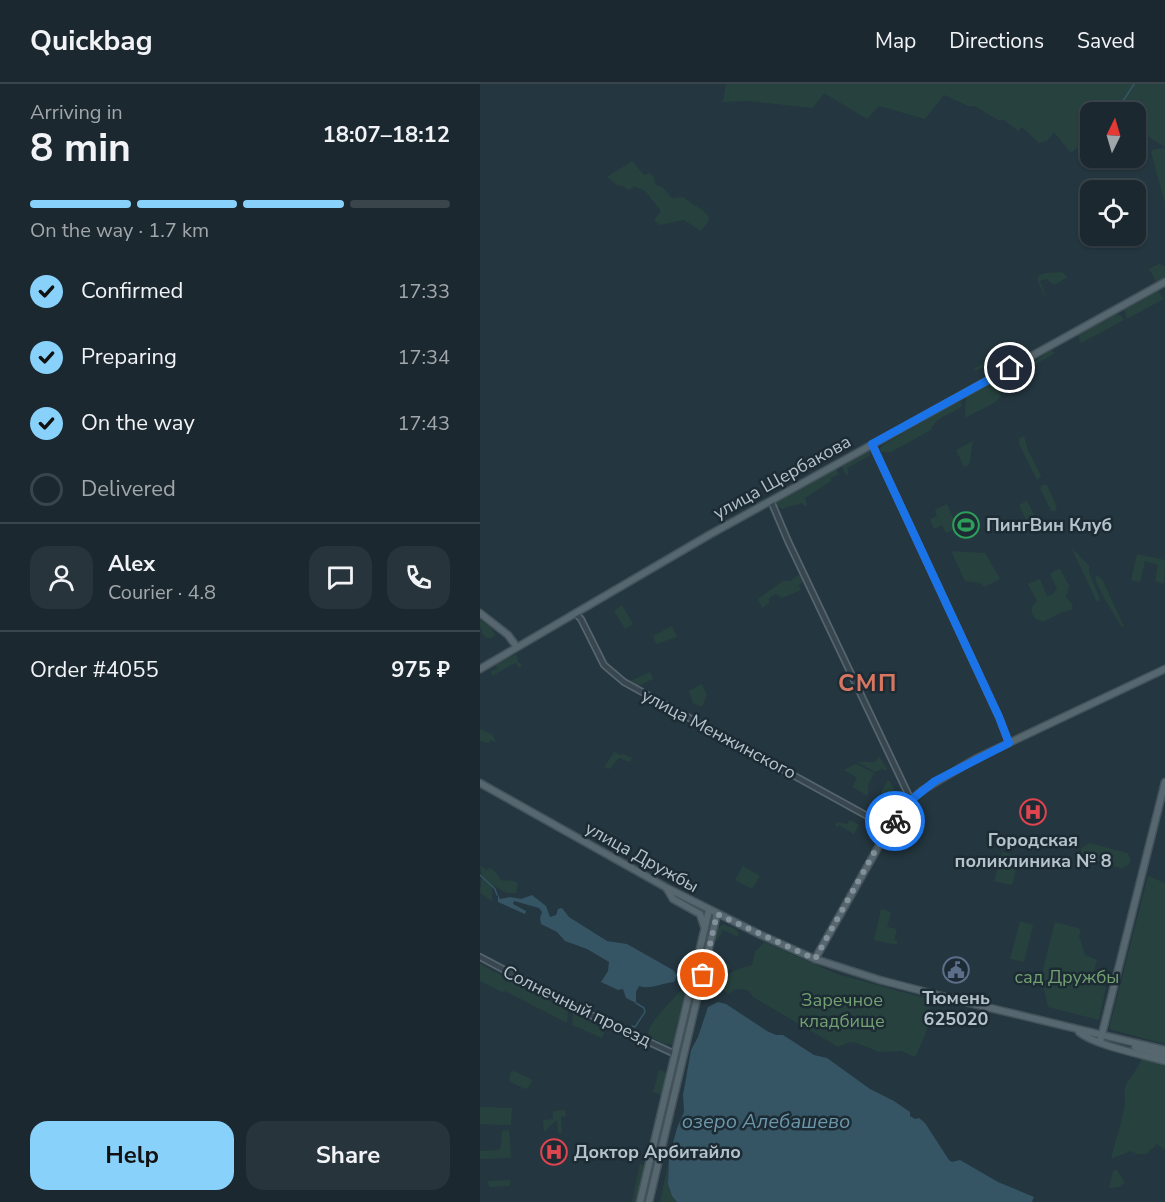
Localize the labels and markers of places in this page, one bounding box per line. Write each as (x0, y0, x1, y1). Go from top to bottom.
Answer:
pin (984, 342, 1035, 393)
sports icon: ПингВин Клуб (951, 510, 981, 540)
place label: ПингВин Клуб (986, 513, 1112, 537)
hospital icon: Городская поликлиника № 8 (1018, 797, 1048, 827)
place label: Городская поликлиника № 8 (955, 828, 1112, 873)
pin (677, 949, 728, 1000)
public building icon: Тюмень 625020 (941, 955, 971, 985)
place label: Тюмень 625020 (922, 986, 990, 1031)
hospital icon: Доктор Арбитайло (539, 1137, 569, 1167)
place label: Доктор Арбитайло (574, 1140, 741, 1164)

